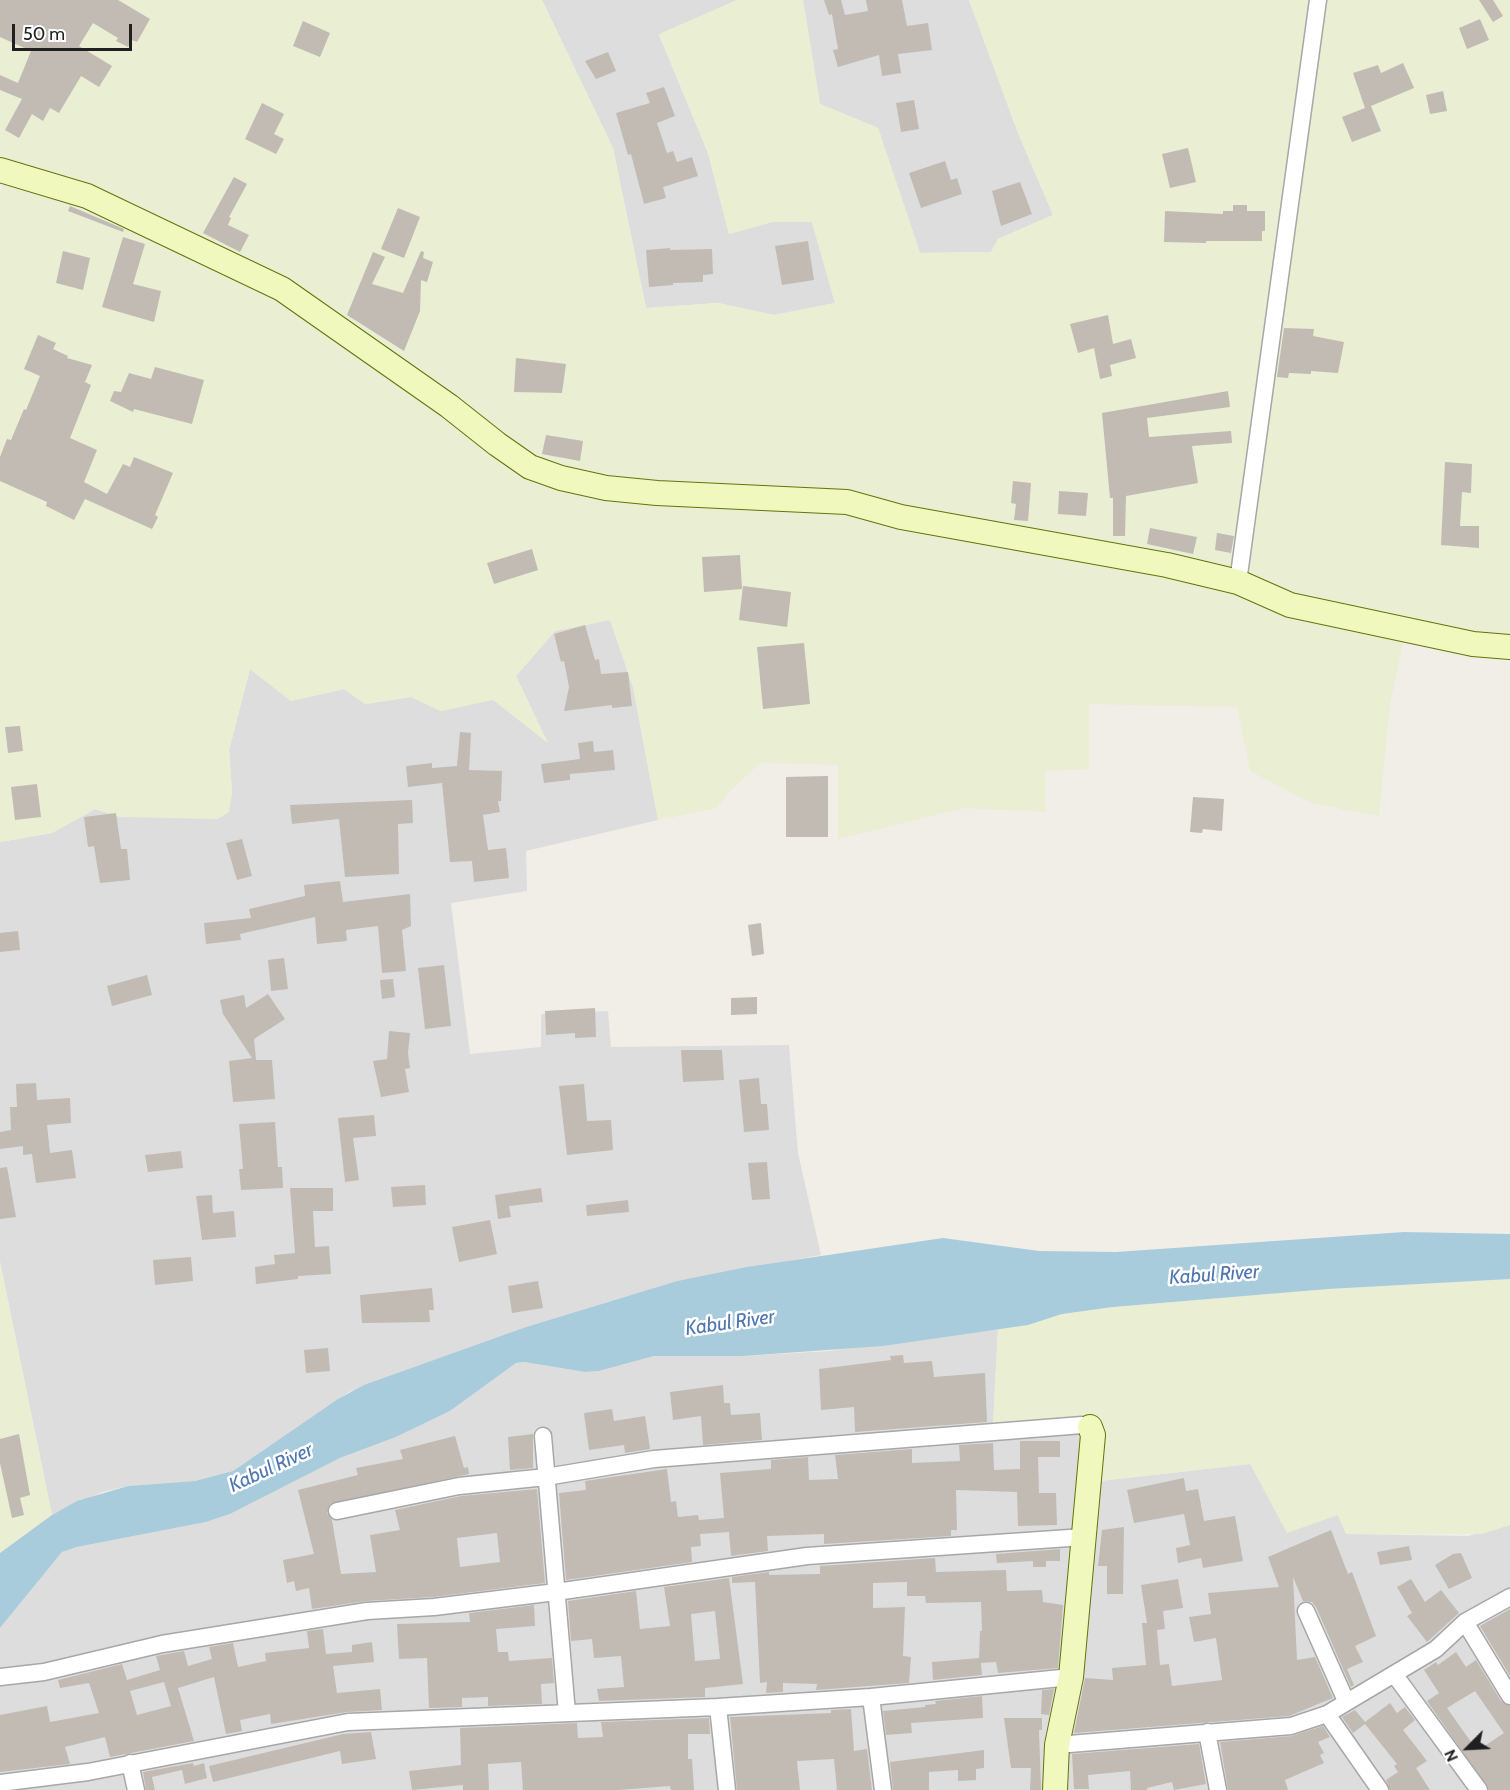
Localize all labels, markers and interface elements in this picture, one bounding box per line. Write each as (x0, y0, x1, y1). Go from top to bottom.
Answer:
scale bar (15, 12, 135, 50)
text: 50 m (23, 23, 65, 45)
water label: Kabul River (1168, 1260, 1260, 1290)
water label: Kabul River (684, 1305, 776, 1341)
water label: Kabul River (225, 1438, 317, 1498)
north arrow (1438, 1718, 1498, 1778)
text: N (1440, 1746, 1462, 1765)

